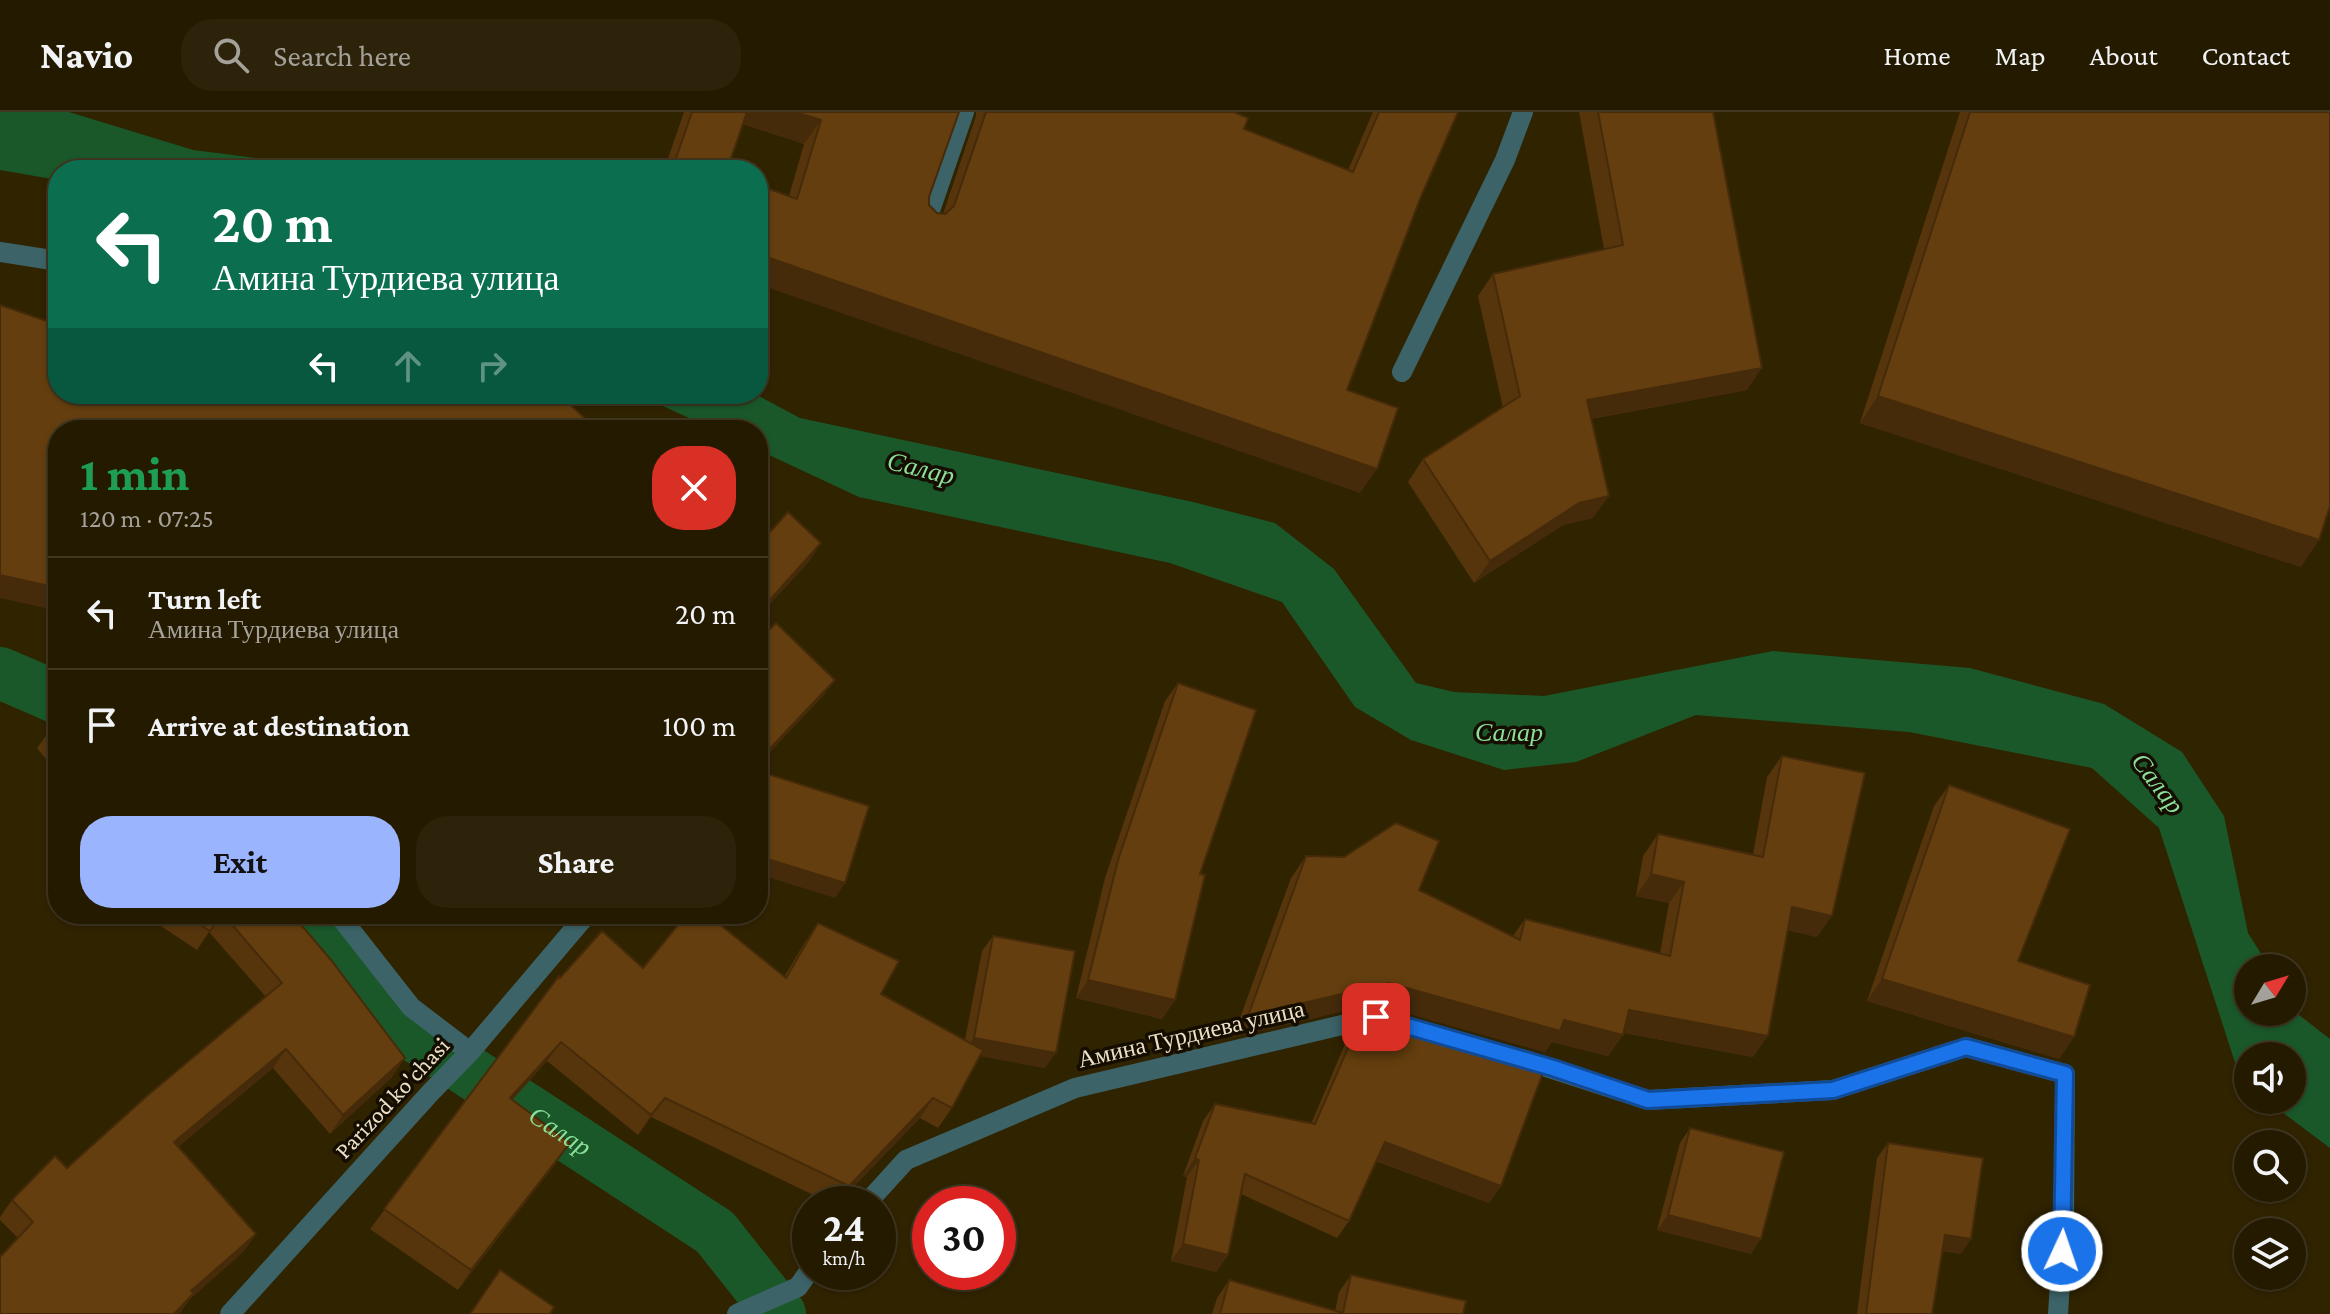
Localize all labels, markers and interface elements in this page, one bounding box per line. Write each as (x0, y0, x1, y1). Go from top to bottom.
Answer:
search box (181, 19, 741, 91)
icon: search (209, 33, 253, 77)
text: Navio (40, 34, 133, 76)
text: Search here (273, 39, 411, 72)
text: Home (1884, 40, 1951, 71)
text: Map (1995, 40, 2046, 71)
text: About (2090, 40, 2158, 71)
text: Contact (2202, 40, 2290, 71)
icon: left (80, 192, 184, 296)
text: 20 m (212, 192, 333, 254)
text: Амина Турдиева улица (212, 258, 559, 298)
icon: left (302, 344, 346, 388)
icon: ahead (386, 344, 430, 388)
icon: right (470, 344, 514, 388)
button: close (652, 446, 736, 530)
water label: Салар (884, 446, 957, 491)
text: 1 min (80, 447, 189, 500)
text: 120 m · 07:25 (80, 504, 214, 533)
text: Turn left (148, 582, 261, 615)
icon: left (80, 591, 124, 635)
text: 20 m (675, 597, 736, 630)
text: Амина Турдиева улица (148, 615, 399, 644)
icon: arrive (80, 703, 124, 747)
text: Arrive at destination (148, 709, 410, 742)
text: 100 m (662, 709, 736, 742)
water label: Салар (1475, 718, 1543, 747)
water label: Салар (2126, 747, 2190, 819)
button: Exit (80, 816, 400, 908)
button: Share (416, 816, 736, 908)
north arrow (2234, 954, 2306, 1026)
map controls (2234, 954, 2306, 1290)
pin (1342, 983, 1410, 1051)
street label: Амина Турдиева улица (1075, 994, 1307, 1073)
icon: arrive (1354, 995, 1398, 1039)
street label: Parizod ko'chasi (329, 1032, 454, 1164)
button: sound (2234, 1042, 2306, 1114)
water label: Салар (523, 1101, 596, 1162)
button: search (2234, 1130, 2306, 1202)
speed limit sign: 30 (912, 1186, 1016, 1290)
text: 24 (823, 1205, 865, 1250)
position arrow (2020, 1209, 2104, 1293)
button: layers (2234, 1218, 2306, 1290)
text: km/h (822, 1247, 866, 1269)

